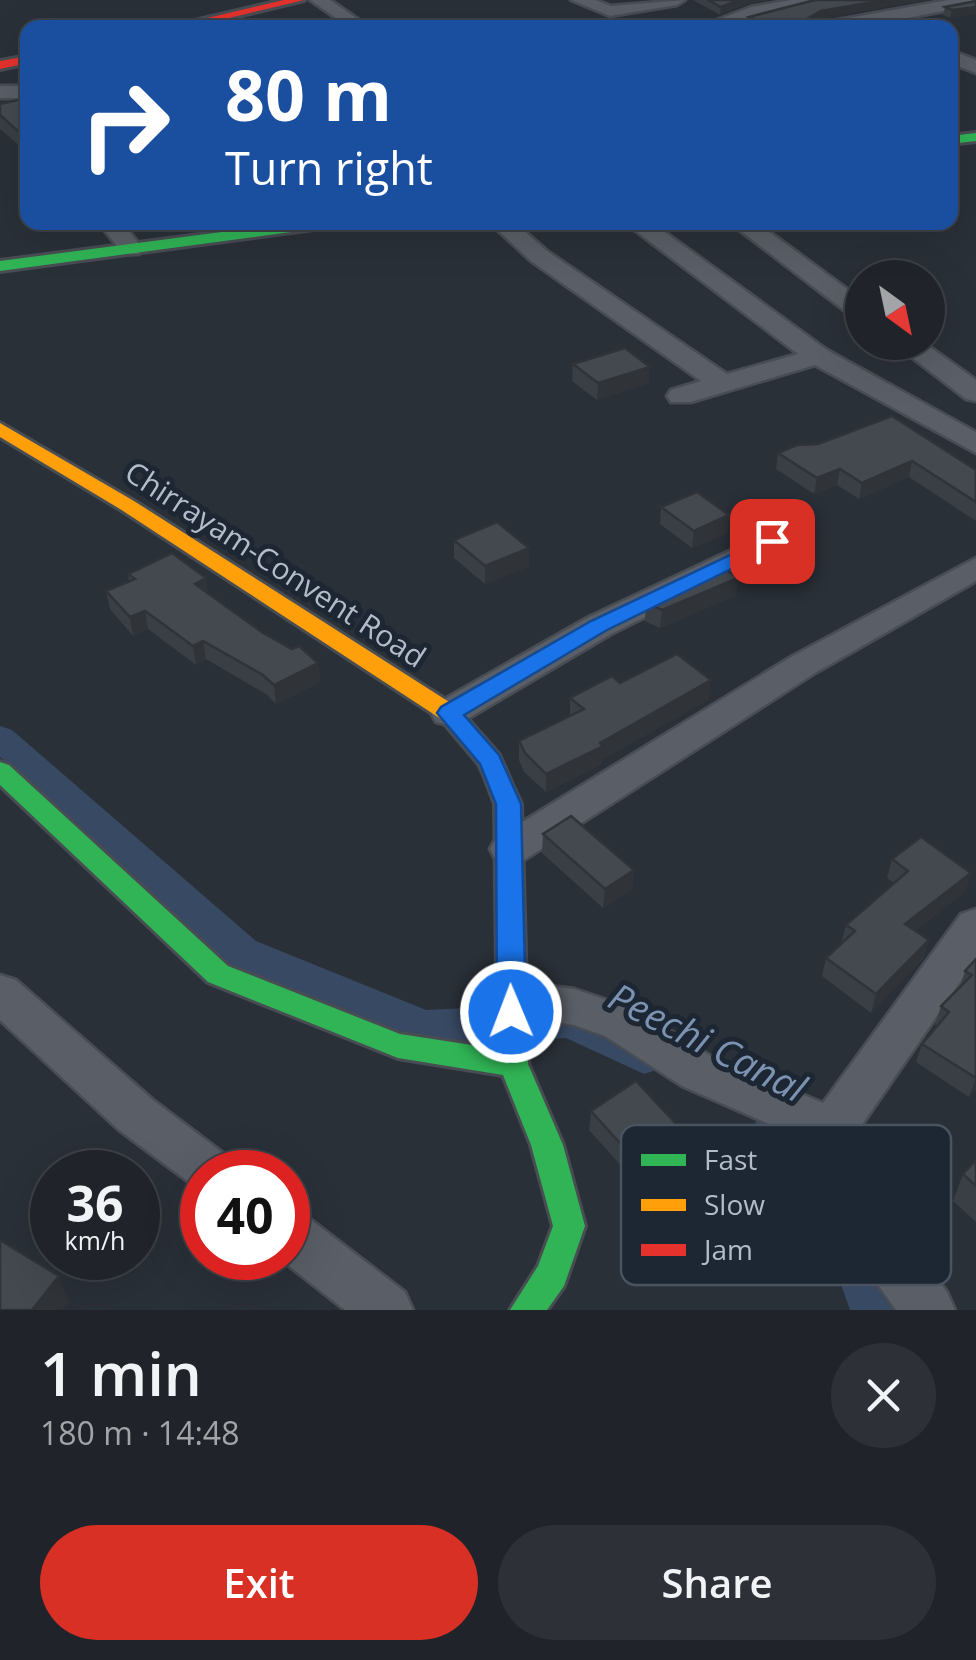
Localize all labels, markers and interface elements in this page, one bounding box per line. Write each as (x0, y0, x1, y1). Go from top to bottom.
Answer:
text: 80 m (225, 46, 392, 142)
icon: right (60, 60, 190, 190)
text: Turn right (225, 137, 433, 198)
north arrow (845, 260, 945, 360)
map controls (845, 260, 945, 360)
street label: Chirrayam-Convent Road (118, 451, 434, 676)
pin (730, 499, 815, 584)
icon: arrive (745, 514, 800, 569)
position arrow (459, 960, 563, 1064)
water label: Peechi Canal (600, 969, 817, 1114)
legend (621, 1125, 951, 1285)
text: Fast (704, 1140, 757, 1178)
speed limit sign: 40 (180, 1150, 310, 1280)
text: 36 (66, 1169, 124, 1237)
text: Slow (704, 1185, 765, 1223)
text: km/h (65, 1223, 125, 1257)
text: Jam (701, 1230, 753, 1268)
text: 1 min (40, 1332, 202, 1414)
button: close (831, 1343, 936, 1448)
text: 180 m · 14:48 (40, 1411, 239, 1454)
button: Exit (40, 1525, 478, 1640)
button: Share (498, 1525, 936, 1640)

